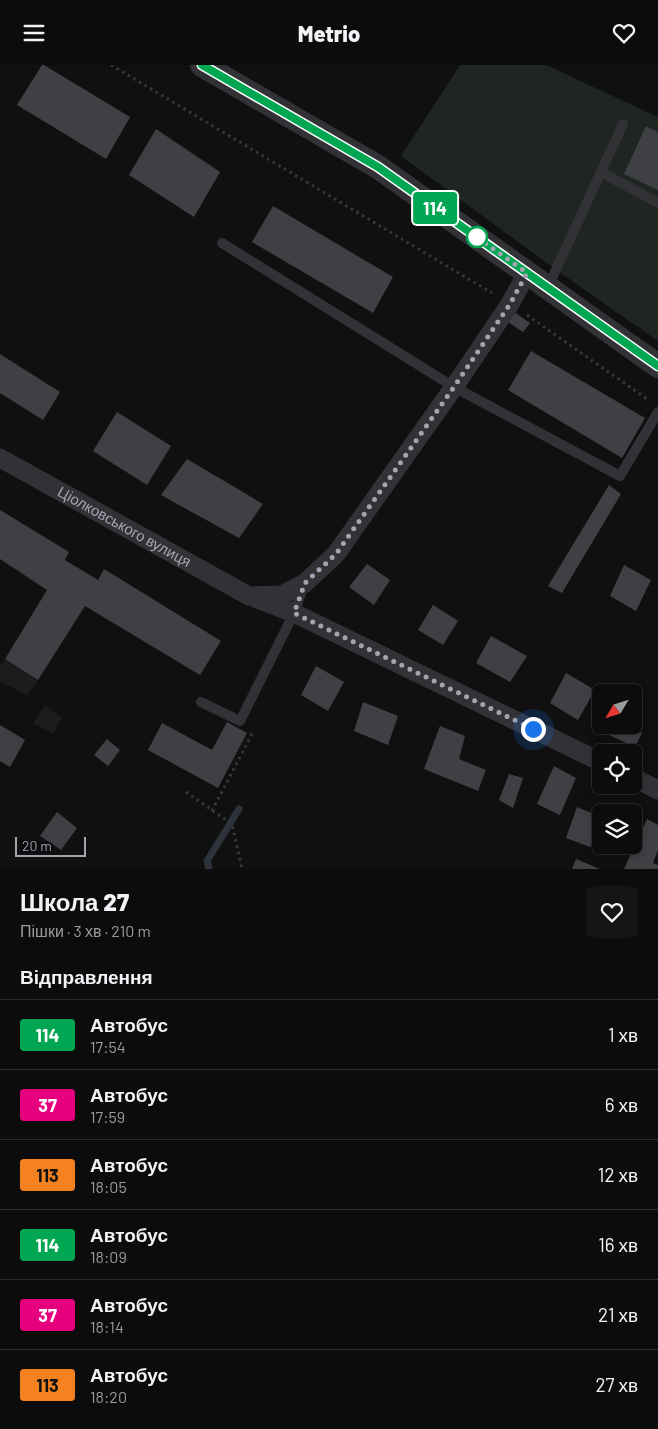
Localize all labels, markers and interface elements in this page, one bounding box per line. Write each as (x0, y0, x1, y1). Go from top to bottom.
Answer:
icon: menu (20, 19, 48, 47)
icon: heart (610, 19, 638, 47)
text: Metrio (298, 20, 360, 46)
line badge: 114 (406, 192, 464, 224)
text: 114 (423, 197, 447, 219)
unlabelled marker (466, 226, 488, 248)
street label: Ціолковського вулиця (55, 482, 195, 570)
north arrow (592, 684, 642, 734)
map controls (592, 684, 642, 854)
your location (521, 717, 546, 742)
button: locate (592, 744, 642, 794)
button: layers (592, 804, 642, 854)
scale bar (15, 834, 86, 857)
text: 20 m (22, 837, 52, 854)
button: heart (586, 886, 638, 938)
text: Школа 27 (20, 887, 129, 916)
text: Пішки · 3 хв · 210 m (20, 921, 151, 940)
text: Відправлення (20, 965, 153, 988)
text: Автобус (90, 1013, 168, 1036)
text: 1 хв (608, 1023, 638, 1046)
text: 114 (36, 1024, 59, 1046)
text: 17:54 (90, 1037, 126, 1056)
text: Автобус (90, 1083, 168, 1106)
text: 6 хв (605, 1093, 638, 1116)
text: 37 (38, 1094, 57, 1116)
text: 17:59 (90, 1107, 125, 1126)
text: Автобус (90, 1153, 168, 1176)
text: 12 хв (598, 1163, 638, 1186)
text: 113 (36, 1164, 59, 1186)
text: 18:05 (90, 1177, 127, 1196)
text: Автобус (90, 1223, 168, 1246)
text: 16 хв (598, 1233, 638, 1256)
text: 114 (36, 1234, 59, 1256)
text: 18:09 (90, 1247, 127, 1266)
text: Автобус (90, 1293, 168, 1316)
text: 21 хв (598, 1303, 638, 1326)
text: 37 (38, 1304, 57, 1326)
text: 18:14 (90, 1317, 124, 1336)
text: Автобус (90, 1363, 168, 1386)
text: 27 хв (595, 1373, 638, 1396)
text: 113 (36, 1374, 59, 1396)
text: 18:20 (90, 1387, 127, 1406)

